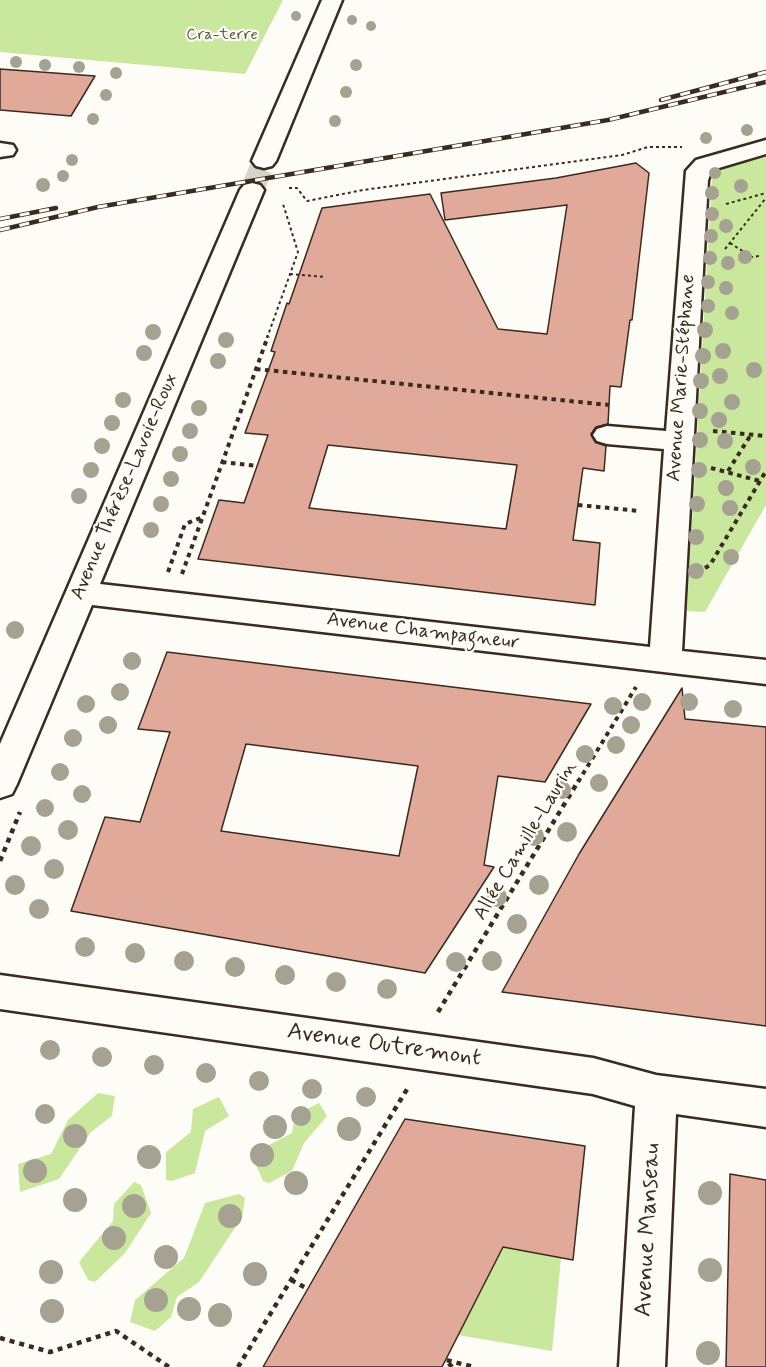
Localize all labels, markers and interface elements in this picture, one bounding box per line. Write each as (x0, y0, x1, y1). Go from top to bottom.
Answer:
park label: Cra-terre (186, 26, 258, 46)
street label: Avenue Marie-Stéphane (663, 273, 701, 483)
street label: Avenue Thérèse-Lavoie-Roux (66, 370, 184, 604)
street label: Avenue Champagneur (325, 608, 521, 656)
street label: Allée Camille-Laurin (469, 757, 583, 925)
street label: Avenue Outremont (285, 1018, 483, 1074)
street label: Avenue Manseau (630, 1142, 668, 1318)

